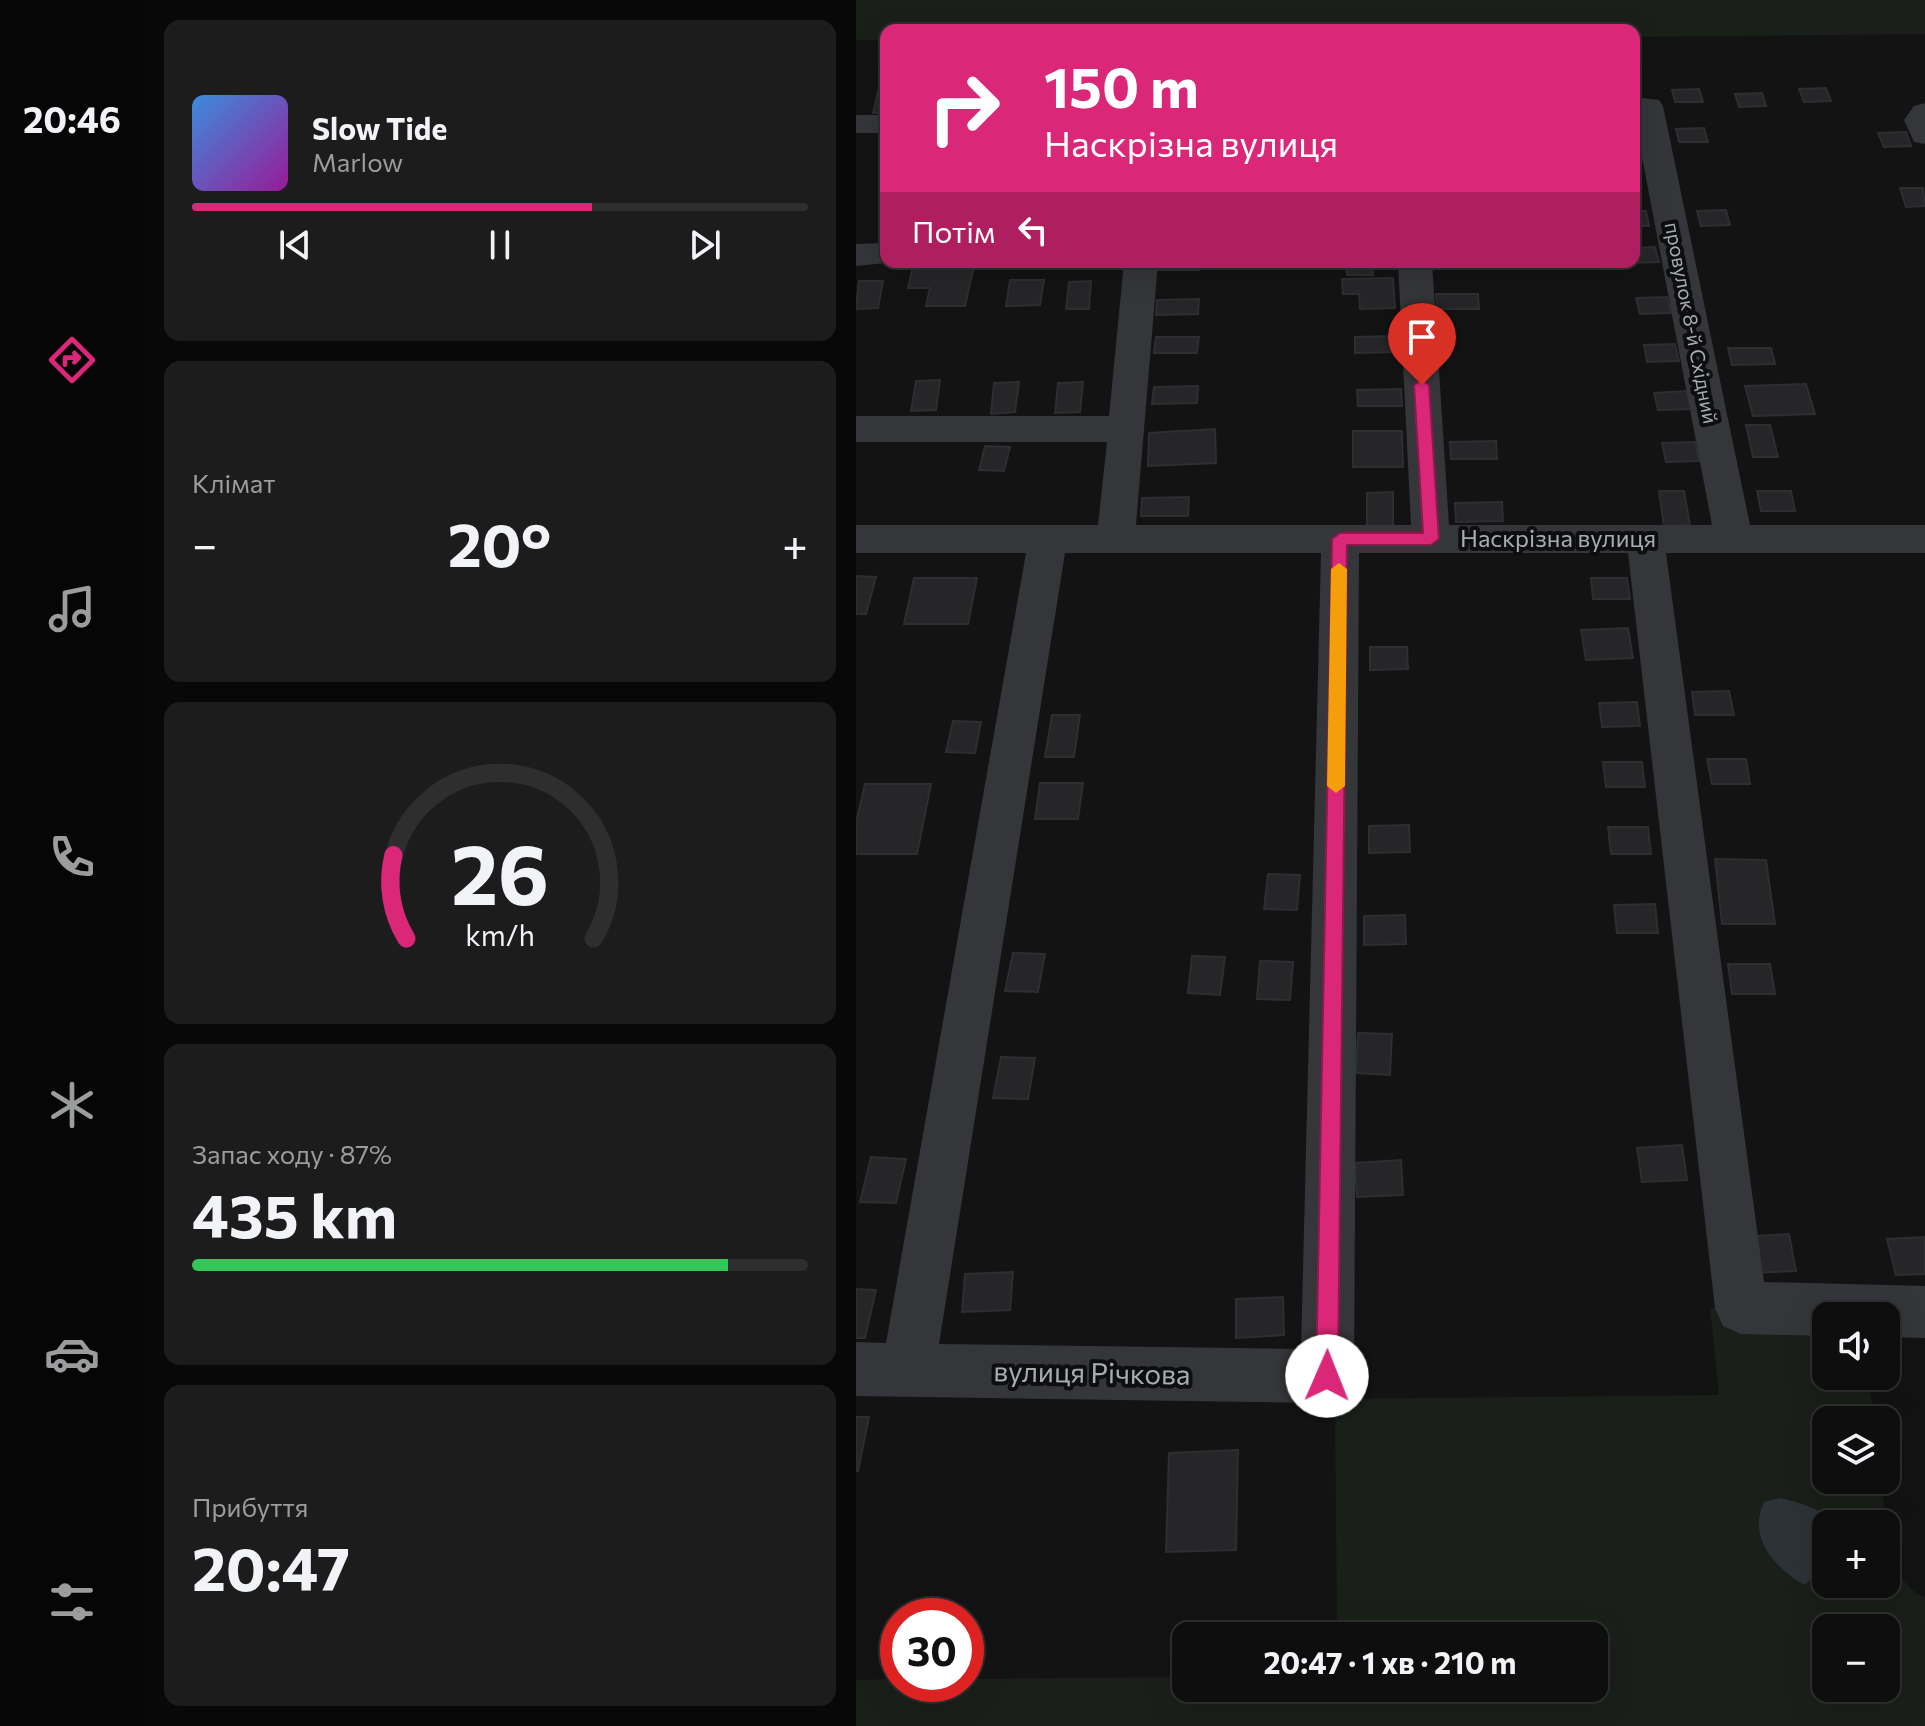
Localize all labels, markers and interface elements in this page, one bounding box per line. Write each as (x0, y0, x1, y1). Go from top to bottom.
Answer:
text: 150 m (1044, 51, 1199, 120)
icon: right (912, 56, 1016, 160)
text: 20:46 (23, 96, 121, 140)
text: Slow Tide (312, 109, 447, 146)
text: Наскрізна вулиця (1044, 120, 1338, 164)
text: Marlow (312, 146, 403, 177)
icon: left (1011, 208, 1055, 252)
text: Потім (912, 212, 995, 249)
street label: провулок 8-й Східний (1661, 220, 1723, 426)
icon: previous (273, 223, 317, 267)
icon: pause (478, 223, 522, 267)
icon: next (683, 223, 727, 267)
pin (1388, 303, 1456, 385)
icon: arrive (1400, 315, 1444, 359)
icon: directions (44, 332, 100, 388)
text: Клімат (192, 467, 275, 498)
text: 20° (448, 506, 551, 579)
text: − (192, 516, 217, 570)
text: + (782, 516, 808, 570)
street label: Наскрізна вулиця (1460, 523, 1656, 552)
icon: music (44, 581, 100, 637)
text: 26 (451, 820, 549, 922)
icon: phone (44, 829, 100, 885)
text: km/h (465, 917, 535, 952)
icon: climate (44, 1077, 100, 1133)
text: Запас ходу · 87% (192, 1138, 392, 1169)
text: 435 km (192, 1177, 397, 1250)
map controls (1812, 1302, 1900, 1702)
button: sound (1812, 1302, 1900, 1390)
icon: car (44, 1326, 100, 1382)
position arrow (1285, 1334, 1369, 1418)
street label: вулиця Річкова (993, 1353, 1191, 1391)
button: layers (1812, 1406, 1900, 1494)
text: Прибуття (192, 1491, 308, 1522)
button: + (1812, 1510, 1900, 1598)
text: 20:47 (192, 1530, 350, 1603)
icon: filters (44, 1574, 100, 1630)
speed limit sign: 30 (880, 1598, 984, 1702)
button: − (1812, 1614, 1900, 1702)
text: 20:47 · 1 хв · 210 m (1263, 1643, 1517, 1680)

